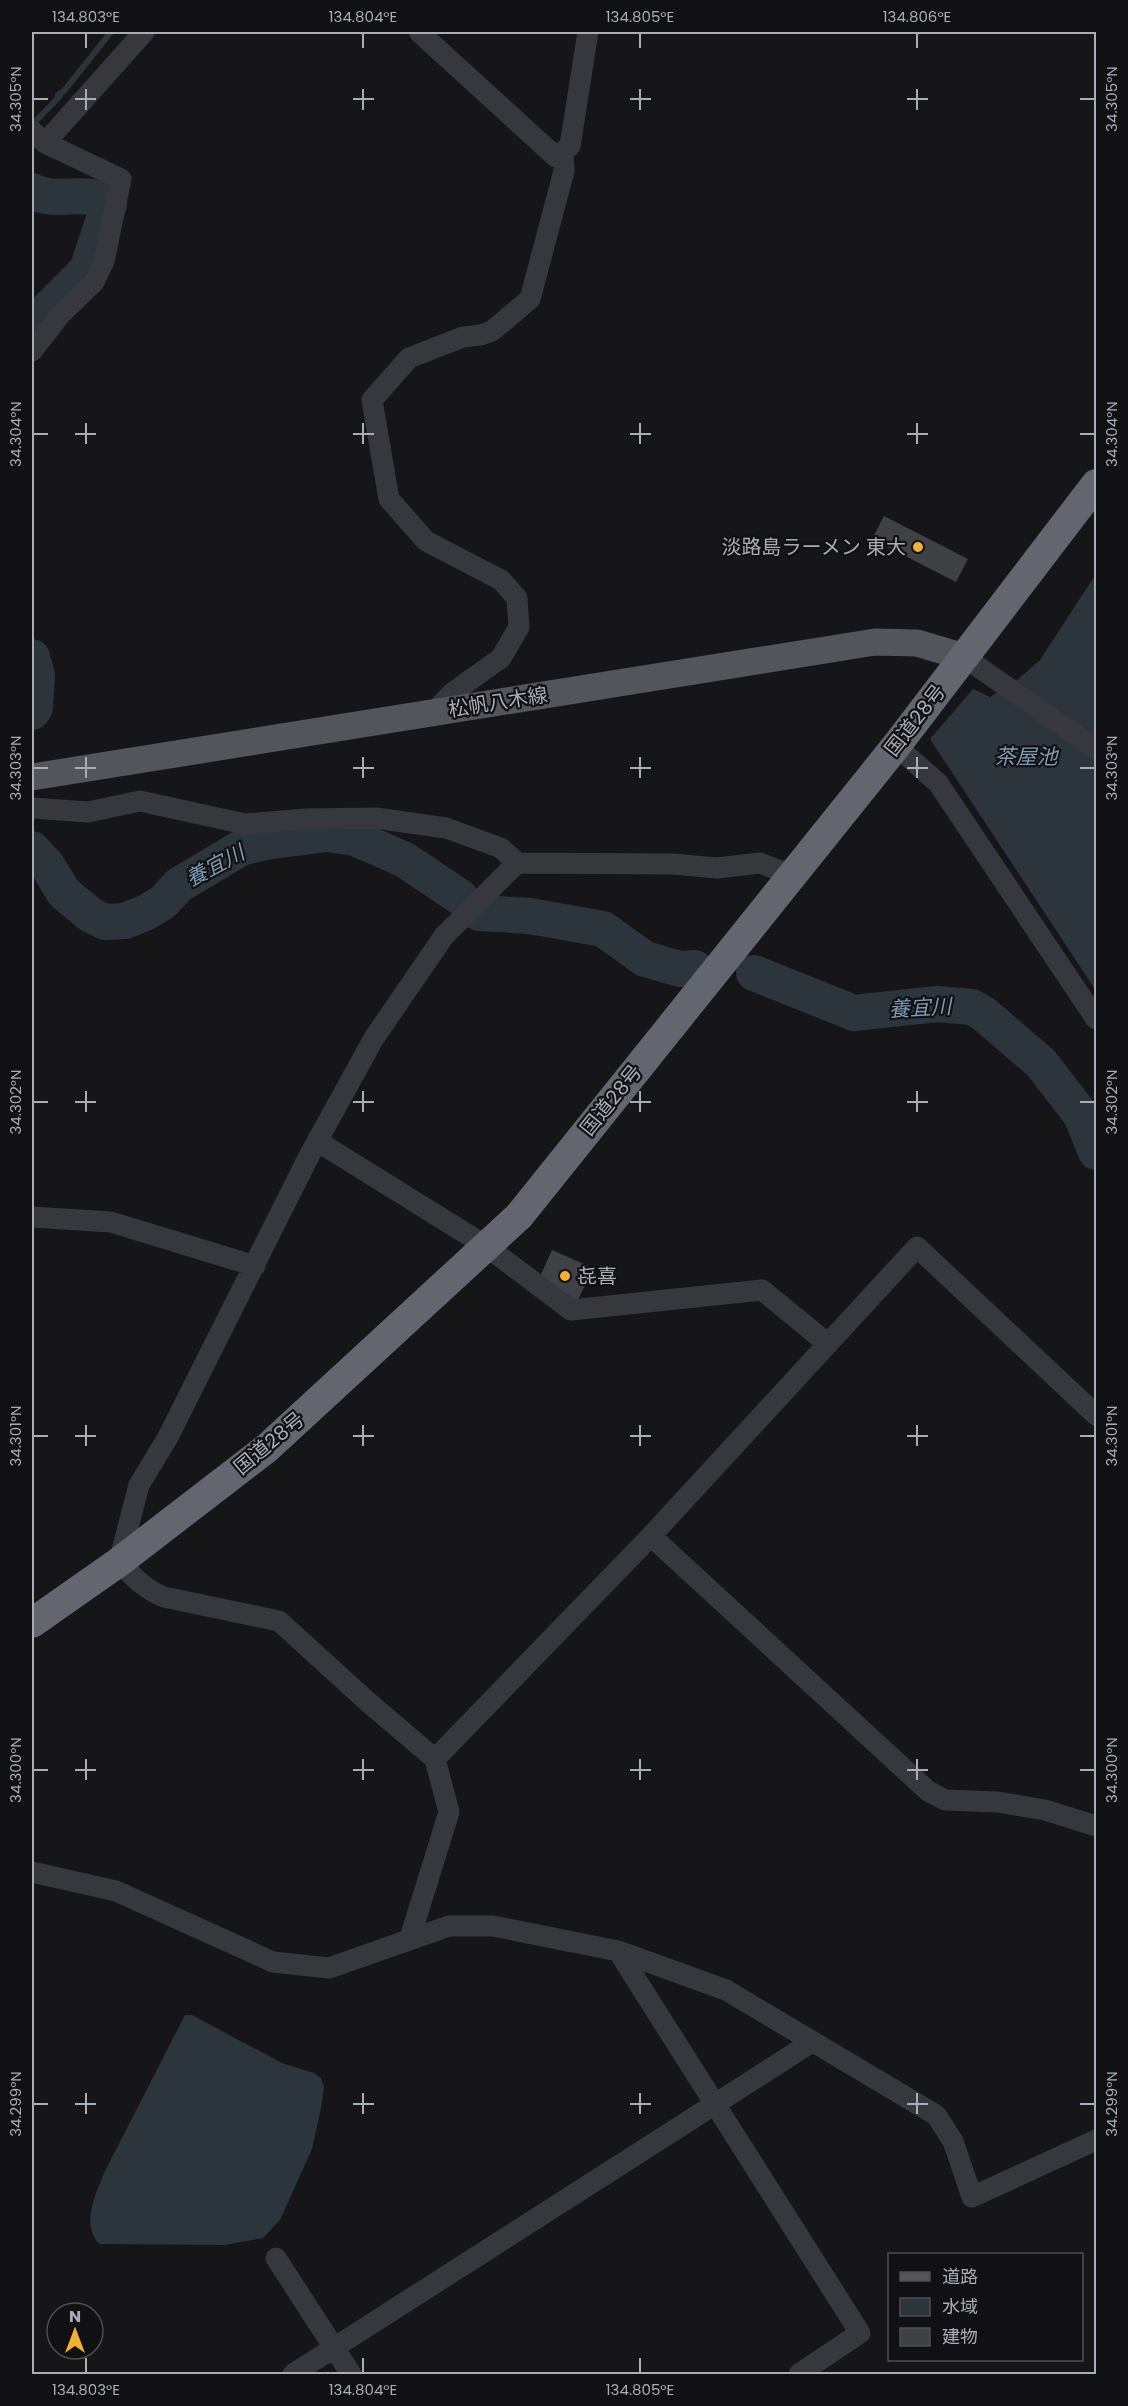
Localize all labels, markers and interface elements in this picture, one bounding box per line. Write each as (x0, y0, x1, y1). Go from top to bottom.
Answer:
text: 134.803°E (52, 6, 120, 27)
text: 134.804°E (329, 6, 397, 27)
text: 134.805°E (606, 6, 674, 27)
text: 134.806°E (883, 6, 951, 27)
text: 34.305°N (5, 66, 26, 132)
text: 34.305°N (1101, 66, 1122, 132)
text: 34.304°N (5, 401, 26, 467)
text: 34.304°N (1101, 401, 1122, 467)
place label: 淡路島ラーメン 東大 (721, 533, 906, 561)
marker: 淡路島ラーメン 東大 (911, 540, 925, 554)
street label: 国道28号 (878, 678, 952, 762)
street label: 松帆八木線 (446, 680, 550, 724)
text: 34.303°N (5, 735, 26, 801)
text: 34.303°N (1101, 735, 1122, 801)
water label: 茶屋池 (995, 742, 1059, 771)
water label: 養宜川 (180, 837, 251, 893)
water label: 養宜川 (888, 991, 954, 1024)
street label: 国道28号 (574, 1059, 648, 1141)
text: 34.302°N (5, 1070, 26, 1135)
text: 34.302°N (1101, 1070, 1122, 1135)
place label: 㐂喜 (577, 1262, 617, 1290)
marker: 㐂喜 (558, 1269, 572, 1283)
text: 34.301°N (5, 1405, 26, 1467)
street label: 国道28号 (228, 1405, 310, 1481)
text: 34.301°N (1101, 1405, 1122, 1467)
text: 34.300°N (5, 1737, 26, 1803)
text: 34.300°N (1101, 1737, 1122, 1803)
text: 34.299°N (5, 2071, 26, 2137)
text: 34.299°N (1101, 2071, 1122, 2137)
legend (888, 2253, 1083, 2361)
text: 道路 (942, 2264, 978, 2289)
text: 水域 (942, 2294, 978, 2319)
north arrow (45, 2301, 105, 2361)
text: N (69, 2305, 81, 2328)
text: 建物 (942, 2324, 978, 2349)
text: 134.803°E (52, 2379, 120, 2400)
text: 134.804°E (329, 2379, 397, 2400)
text: 134.805°E (606, 2379, 674, 2400)

